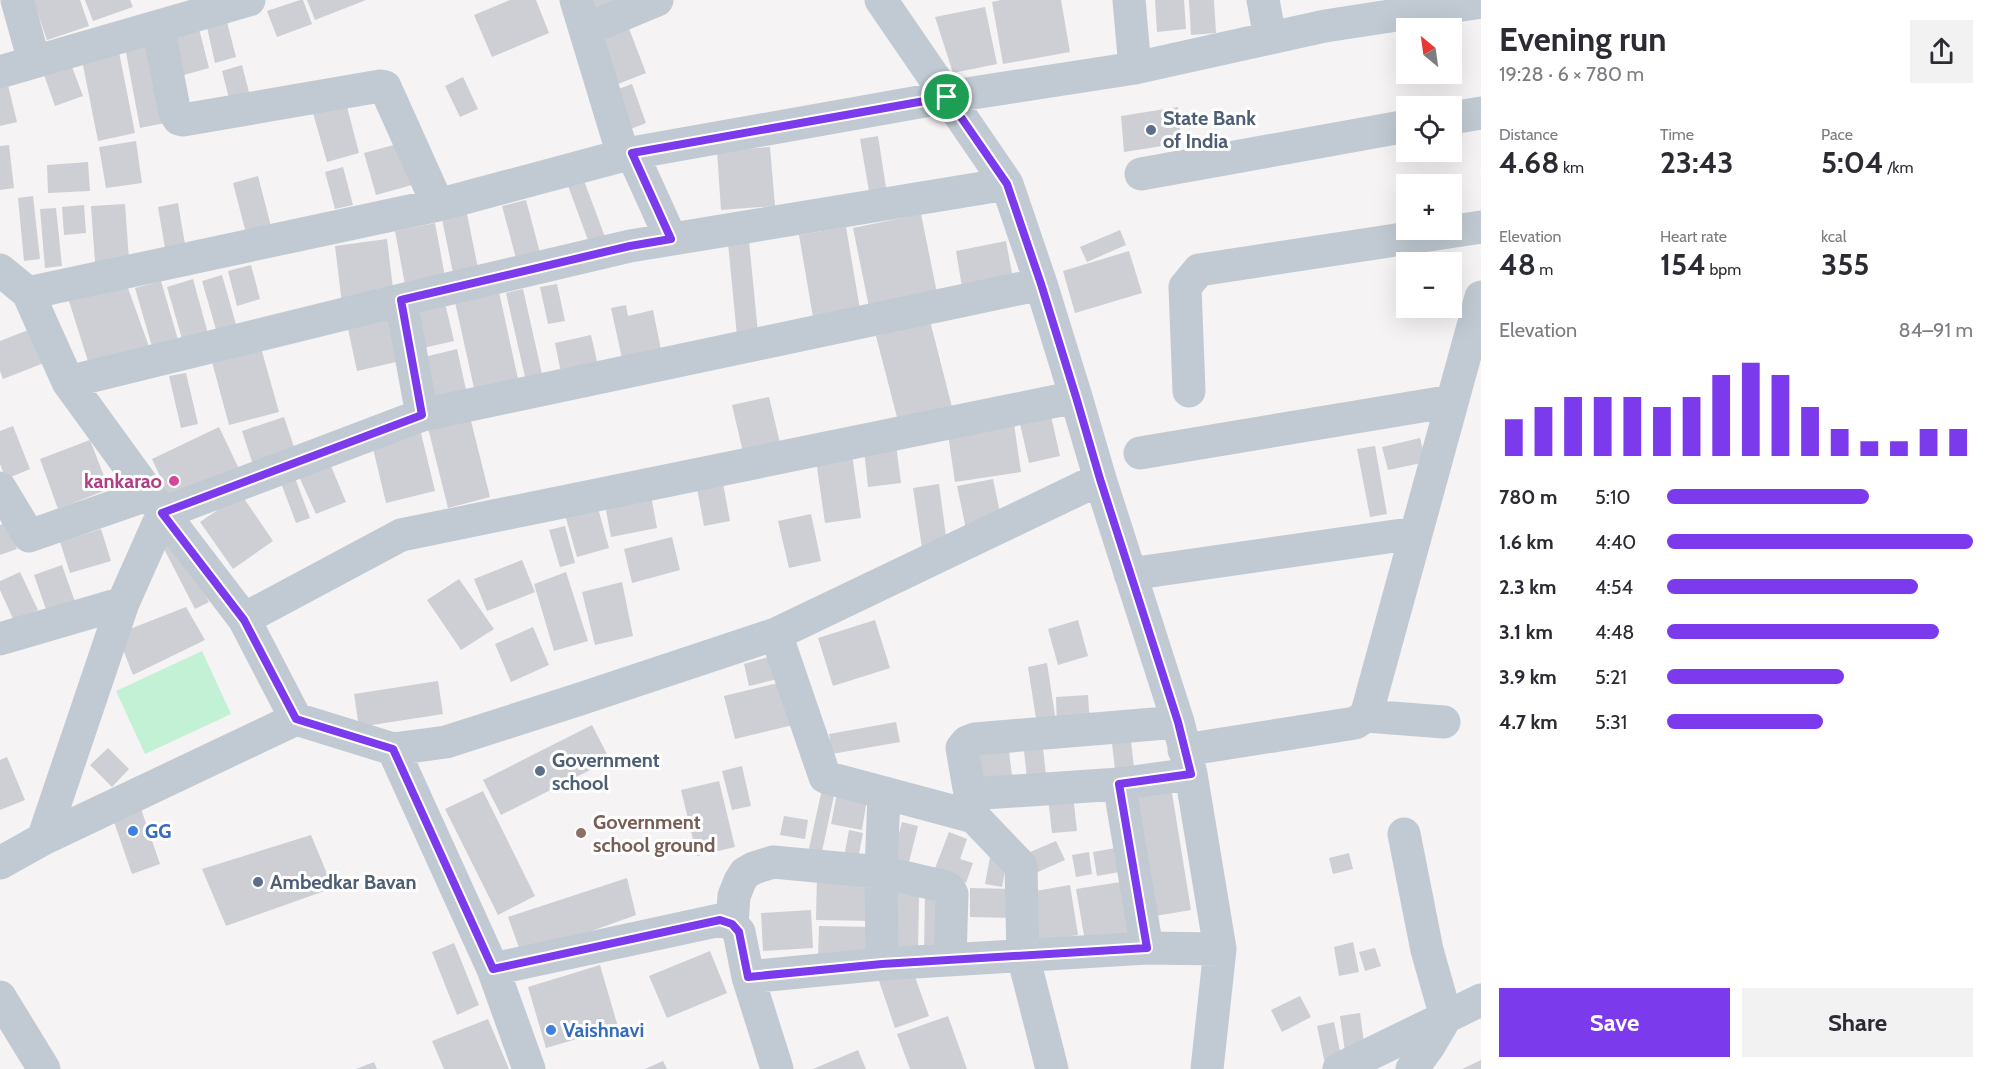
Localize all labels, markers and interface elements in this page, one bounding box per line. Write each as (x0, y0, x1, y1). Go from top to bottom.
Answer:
north arrow (1396, 18, 1462, 84)
map controls (1396, 18, 1462, 318)
text: Evening run (1499, 19, 1666, 59)
button: share (1910, 20, 1973, 83)
text: 19:28 · 6 × 780 m (1499, 62, 1644, 86)
pin (921, 71, 972, 122)
icon: arrive (930, 80, 963, 113)
button: locate (1396, 96, 1462, 162)
place label: State Bank of India (1163, 106, 1256, 153)
marker: State Bank of India (1144, 123, 1158, 137)
text: Distance (1499, 125, 1558, 144)
text: Time (1660, 125, 1694, 144)
text: Pace (1821, 125, 1853, 144)
text: 4.68 (1499, 144, 1559, 181)
text: 23:43 (1660, 144, 1734, 181)
text: 5:04 (1821, 144, 1884, 181)
text: km (1559, 158, 1584, 177)
text: /km (1884, 158, 1914, 177)
button: + (1396, 174, 1462, 240)
text: Elevation (1499, 227, 1562, 246)
text: Heart rate (1660, 227, 1727, 246)
text: kcal (1821, 227, 1847, 246)
text: 48 (1499, 246, 1536, 283)
text: 154 (1660, 246, 1706, 283)
text: 355 (1821, 246, 1869, 283)
button: − (1396, 252, 1462, 318)
text: m (1536, 260, 1553, 279)
text: bpm (1706, 260, 1741, 279)
text: Elevation (1499, 318, 1577, 342)
text: 84–91 m (1899, 318, 1973, 342)
place label: kankarao (84, 469, 162, 493)
marker: kankarao (167, 474, 181, 488)
text: 780 m (1499, 485, 1557, 509)
text: 5:10 (1595, 485, 1630, 509)
text: 1.6 km (1499, 530, 1554, 554)
text: 4:40 (1595, 530, 1636, 554)
text: 2.3 km (1499, 575, 1556, 599)
text: 4:54 (1595, 575, 1633, 599)
text: 3.1 km (1499, 620, 1553, 644)
text: 4:48 (1595, 620, 1634, 644)
text: 3.9 km (1499, 665, 1557, 689)
text: 5:21 (1595, 665, 1627, 689)
text: 4.7 km (1499, 710, 1558, 734)
text: 5:31 (1595, 710, 1627, 734)
place label: Government school (552, 748, 660, 795)
marker: Government school (533, 764, 547, 778)
place label: Government school ground (593, 810, 715, 857)
place label: GG (145, 819, 172, 843)
marker: GG (126, 824, 140, 838)
marker: Government school ground (574, 826, 588, 840)
place label: Ambedkar Bavan (270, 870, 417, 894)
marker: Ambedkar Bavan (251, 875, 265, 889)
button: Save (1499, 988, 1730, 1057)
button: Share (1742, 988, 1973, 1057)
place label: Vaishnavi (563, 1018, 644, 1042)
marker: Vaishnavi (544, 1023, 558, 1037)

